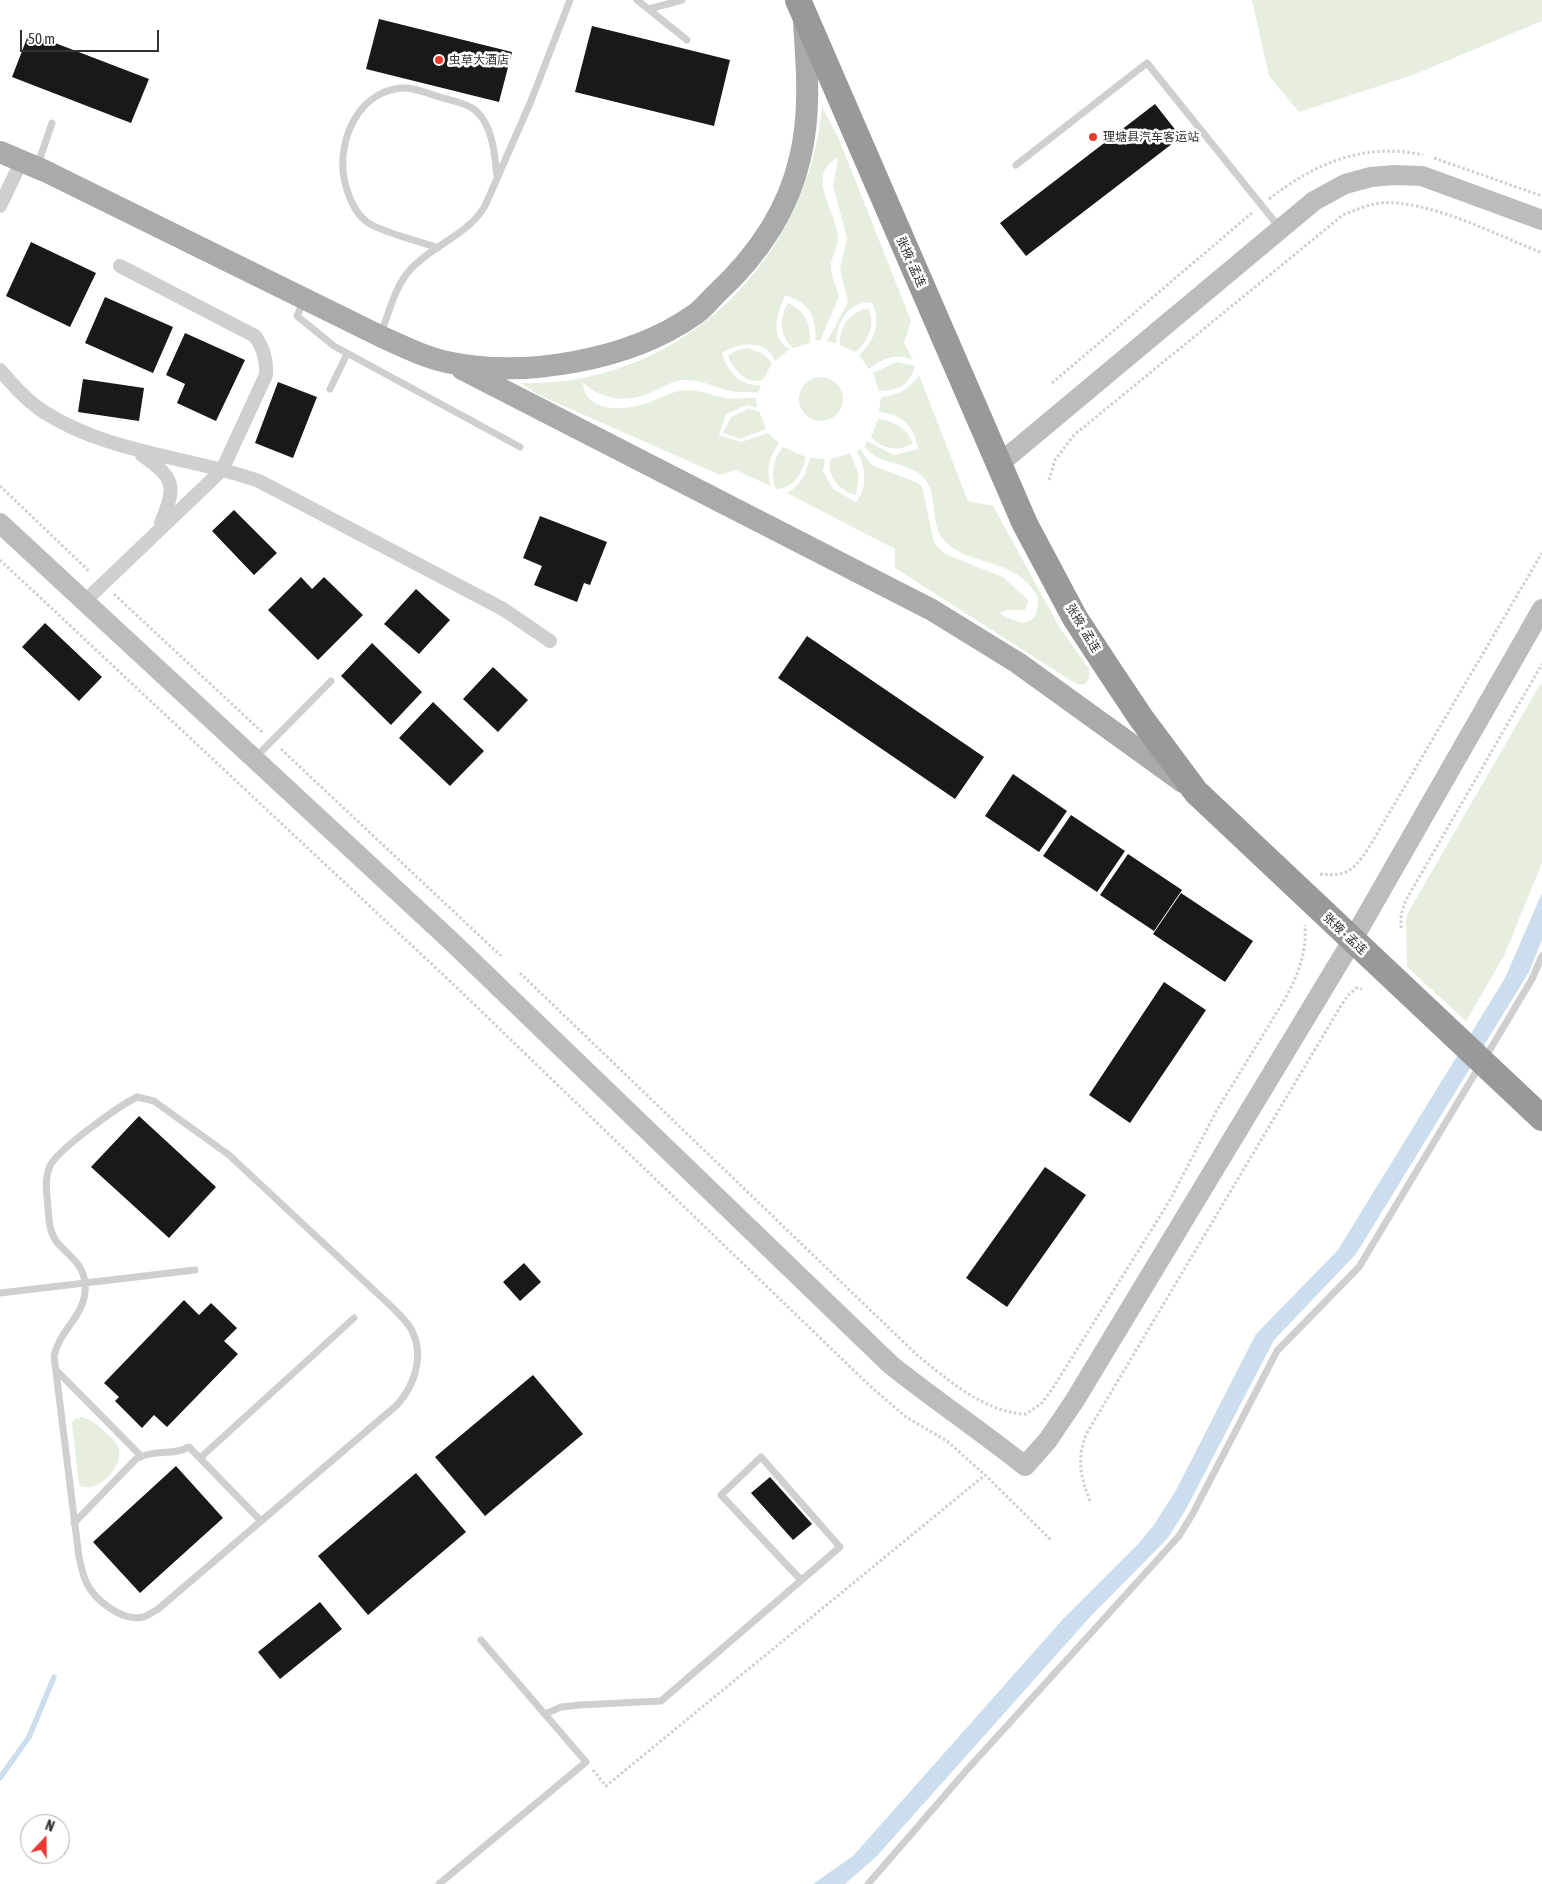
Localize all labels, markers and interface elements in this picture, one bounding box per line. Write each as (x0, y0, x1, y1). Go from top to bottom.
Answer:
scale bar (22, 20, 161, 52)
text: 50 m (28, 30, 55, 47)
place label: 虫草大酒店 (449, 53, 509, 67)
marker: 虫草大酒店 (433, 54, 445, 66)
place label: 理塘县汽车客运站 (1103, 130, 1199, 144)
marker: 理塘县汽车客运站 (1087, 131, 1099, 143)
street label: 张掖 - 孟连 (893, 234, 929, 290)
street label: 张掖 - 孟连 (1063, 601, 1103, 655)
street label: 张掖 - 孟连 (1320, 910, 1370, 958)
north arrow (20, 1814, 70, 1864)
text: N (43, 1817, 57, 1835)

